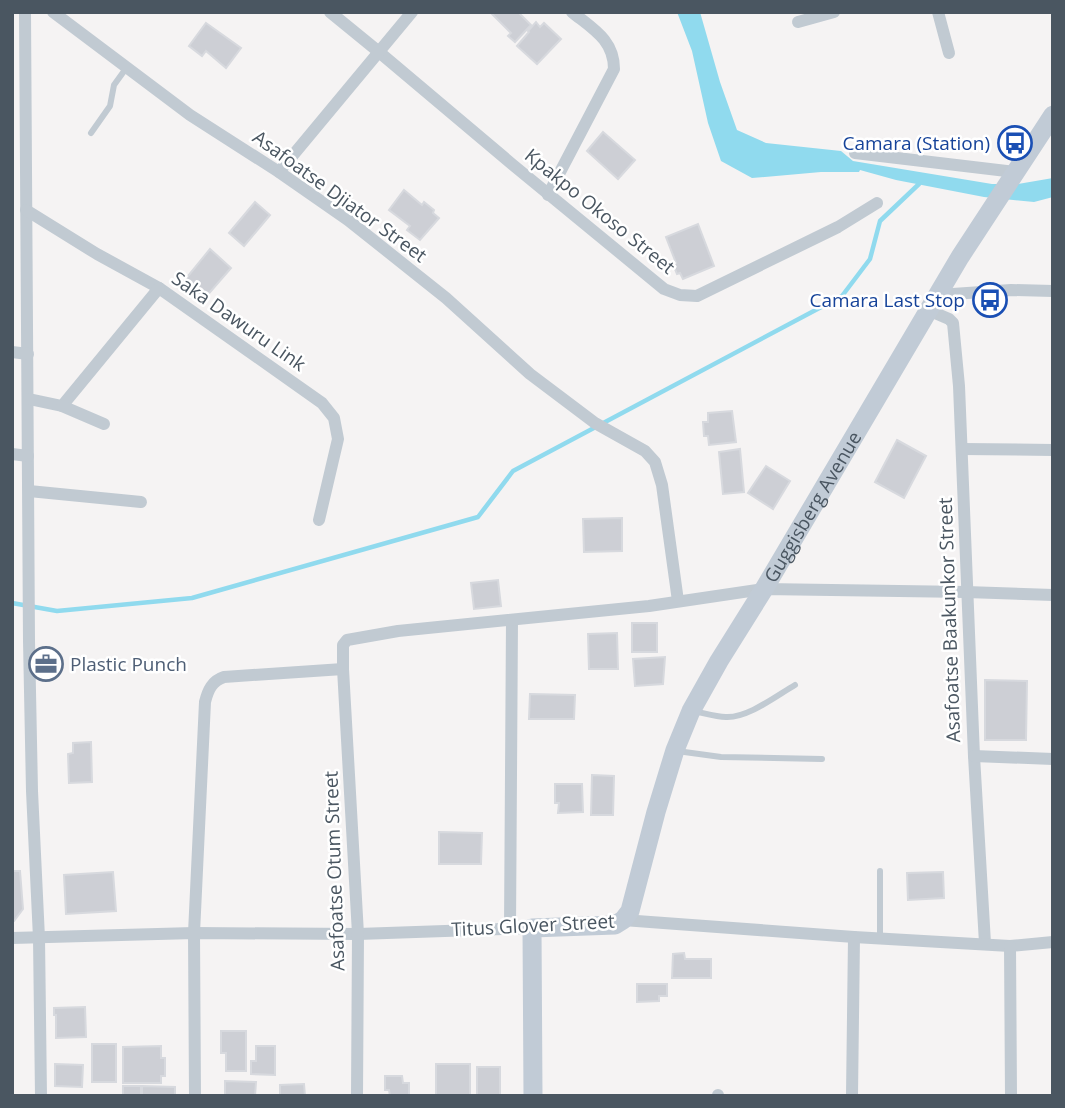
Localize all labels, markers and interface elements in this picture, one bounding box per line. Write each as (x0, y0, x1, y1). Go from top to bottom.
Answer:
street label: Asafoatse Djiator Street (248, 124, 433, 268)
bus stop icon: Camara (Station) (996, 124, 1034, 162)
place label: Camara (Station) (842, 130, 990, 156)
street label: Kpakpo Okoso Street (519, 142, 681, 280)
street label: Saka Dawuru Link (167, 265, 311, 377)
bus stop icon: Camara Last Stop (971, 281, 1009, 319)
place label: Camara Last Stop (810, 287, 965, 313)
street label: Guggisberg Avenue (758, 426, 867, 587)
street label: Asafoatse Baakunkor Street (932, 497, 966, 743)
office icon: Plastic Punch (27, 645, 65, 683)
place label: Plastic Punch (70, 651, 187, 677)
street label: Asafoatse Otum Street (318, 770, 350, 972)
street label: Titus Glover Street (451, 908, 616, 942)

